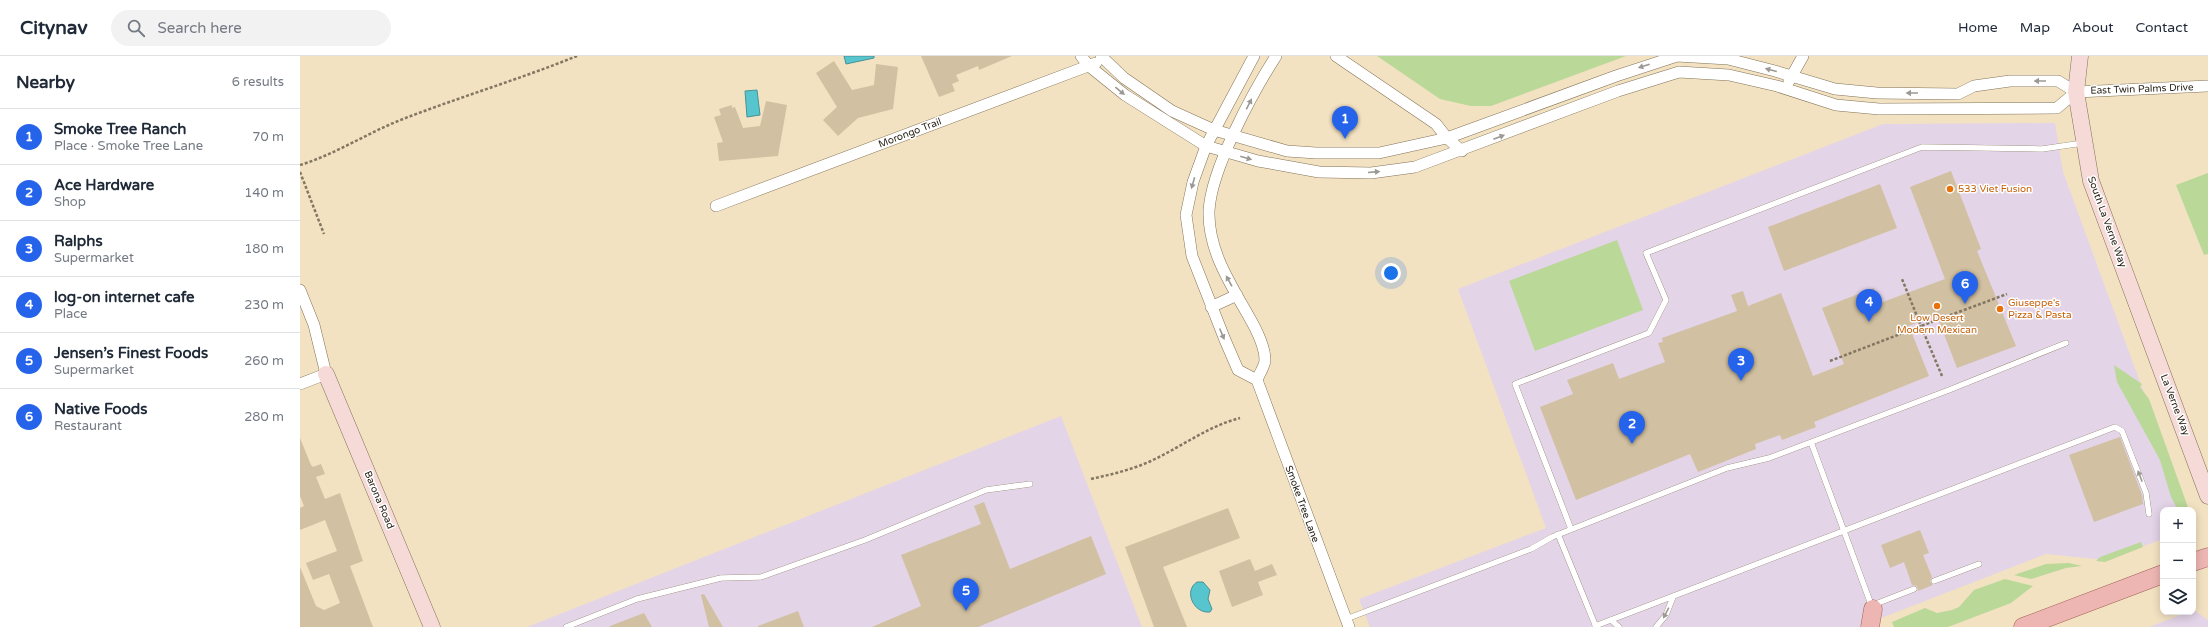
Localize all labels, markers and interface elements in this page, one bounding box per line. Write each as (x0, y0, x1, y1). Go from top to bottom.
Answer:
search box (111, 10, 391, 46)
text: Citynav (20, 17, 87, 39)
icon: search (125, 17, 147, 39)
text: Search here (157, 19, 242, 37)
text: Home (1958, 19, 1998, 36)
text: Map (2020, 19, 2050, 36)
text: About (2072, 19, 2114, 36)
text: Contact (2136, 19, 2188, 36)
one-way arrow (1638, 64, 1650, 70)
one-way arrow (1765, 66, 1778, 72)
text: Nearby (16, 72, 75, 93)
text: 6 results (232, 74, 284, 90)
one-way arrow (2033, 78, 2046, 84)
street label: East Twin Palms Drive (2090, 81, 2194, 97)
one-way arrow (1114, 86, 1125, 95)
one-way arrow (1906, 90, 1918, 97)
one-way arrow (1246, 98, 1252, 110)
pin: 1 (1332, 106, 1358, 139)
street label: Morongo Trail (877, 116, 943, 150)
text: Smoke Tree Ranch (54, 120, 186, 138)
text: 1 (25, 129, 33, 145)
text: 70 m (252, 129, 284, 145)
one-way arrow (1493, 134, 1505, 140)
text: Place · Smoke Tree Lane (54, 138, 203, 154)
one-way arrow (1240, 155, 1252, 161)
one-way arrow (1368, 169, 1380, 175)
street label: South La Verne Way (2085, 175, 2129, 270)
text: Ace Hardware (54, 176, 154, 194)
one-way arrow (1190, 177, 1196, 189)
place label: 533 Viet Fusion (1958, 183, 2032, 195)
marker: 533 Viet Fusion (1945, 184, 1955, 194)
text: 2 (25, 185, 33, 201)
text: 140 m (244, 185, 284, 201)
text: Shop (54, 194, 86, 210)
text: Ralphs (54, 232, 103, 250)
text: 3 (25, 241, 33, 257)
text: 180 m (244, 241, 284, 257)
text: Supermarket (54, 250, 134, 266)
your location (1381, 263, 1401, 283)
pin: 6 (1952, 271, 1978, 304)
one-way arrow (1226, 275, 1233, 287)
text: log-on internet cafe (54, 288, 194, 306)
pin: 4 (1856, 289, 1882, 322)
text: 4 (25, 297, 33, 313)
text: 230 m (244, 297, 284, 313)
place label: Giuseppe's Pizza & Pasta (2008, 297, 2072, 321)
marker: Low Desert Modern Mexican (1932, 301, 1942, 311)
marker: Giuseppe's Pizza & Pasta (1995, 304, 2005, 314)
text: Place (54, 306, 87, 322)
place label: Low Desert Modern Mexican (1897, 312, 1977, 336)
one-way arrow (1220, 328, 1226, 340)
text: Jensen’s Finest Foods (54, 344, 208, 362)
pin: 3 (1728, 348, 1754, 381)
text: 5 (25, 353, 33, 369)
text: 260 m (244, 353, 284, 369)
text: Supermarket (54, 362, 134, 378)
street label: La Verne Way (2158, 373, 2192, 438)
text: Native Foods (54, 400, 147, 418)
text: 6 (25, 409, 33, 425)
text: 280 m (244, 409, 284, 425)
pin: 2 (1619, 411, 1645, 444)
text: Restaurant (54, 418, 122, 434)
street label: Smoke Tree Lane (1282, 464, 1322, 545)
street label: Barona Road (361, 469, 397, 531)
one-way arrow (2136, 470, 2142, 482)
map controls (2160, 507, 2196, 615)
button: + (2160, 507, 2196, 543)
button: − (2160, 543, 2196, 579)
pin: 5 (953, 578, 979, 611)
button: layers (2160, 579, 2196, 615)
one-way arrow (1663, 607, 1669, 619)

